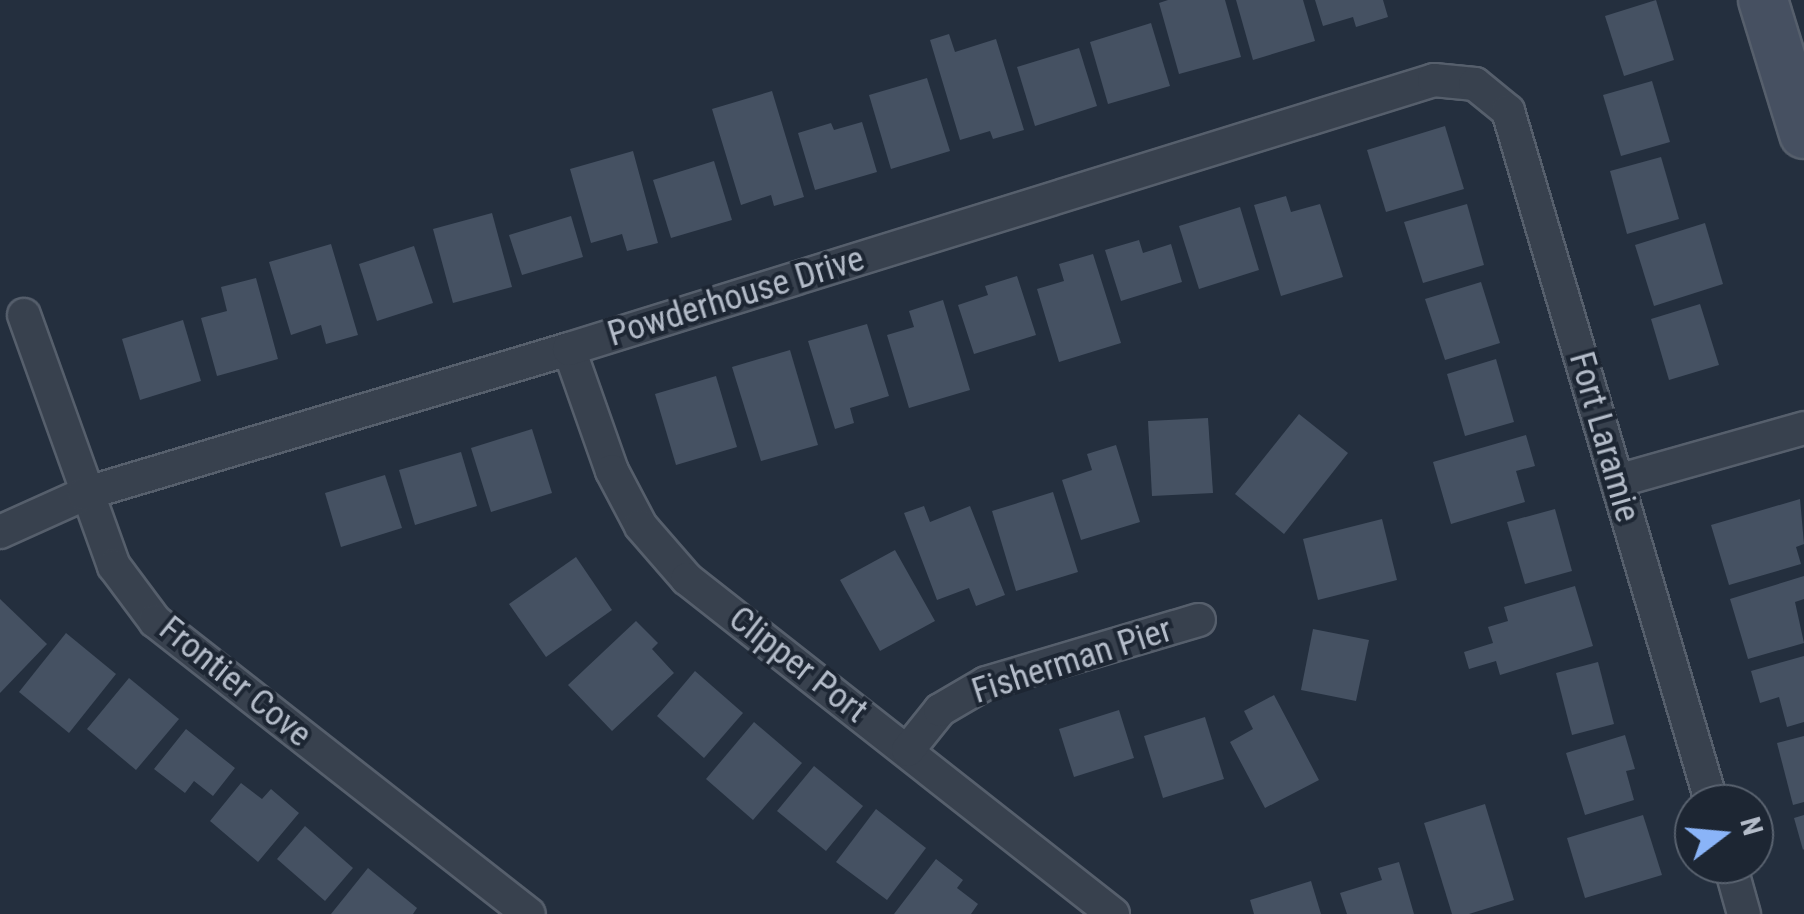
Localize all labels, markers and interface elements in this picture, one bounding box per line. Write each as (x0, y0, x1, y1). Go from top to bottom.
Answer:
street label: Powderhouse Drive (603, 238, 869, 356)
street label: Fort Laramie (1560, 347, 1648, 527)
street label: Clipper Port (720, 598, 876, 732)
street label: Frontier Cove (151, 608, 319, 756)
street label: Fisherman Pier (967, 609, 1177, 713)
north arrow (1674, 784, 1774, 884)
text: N (1733, 813, 1770, 839)

